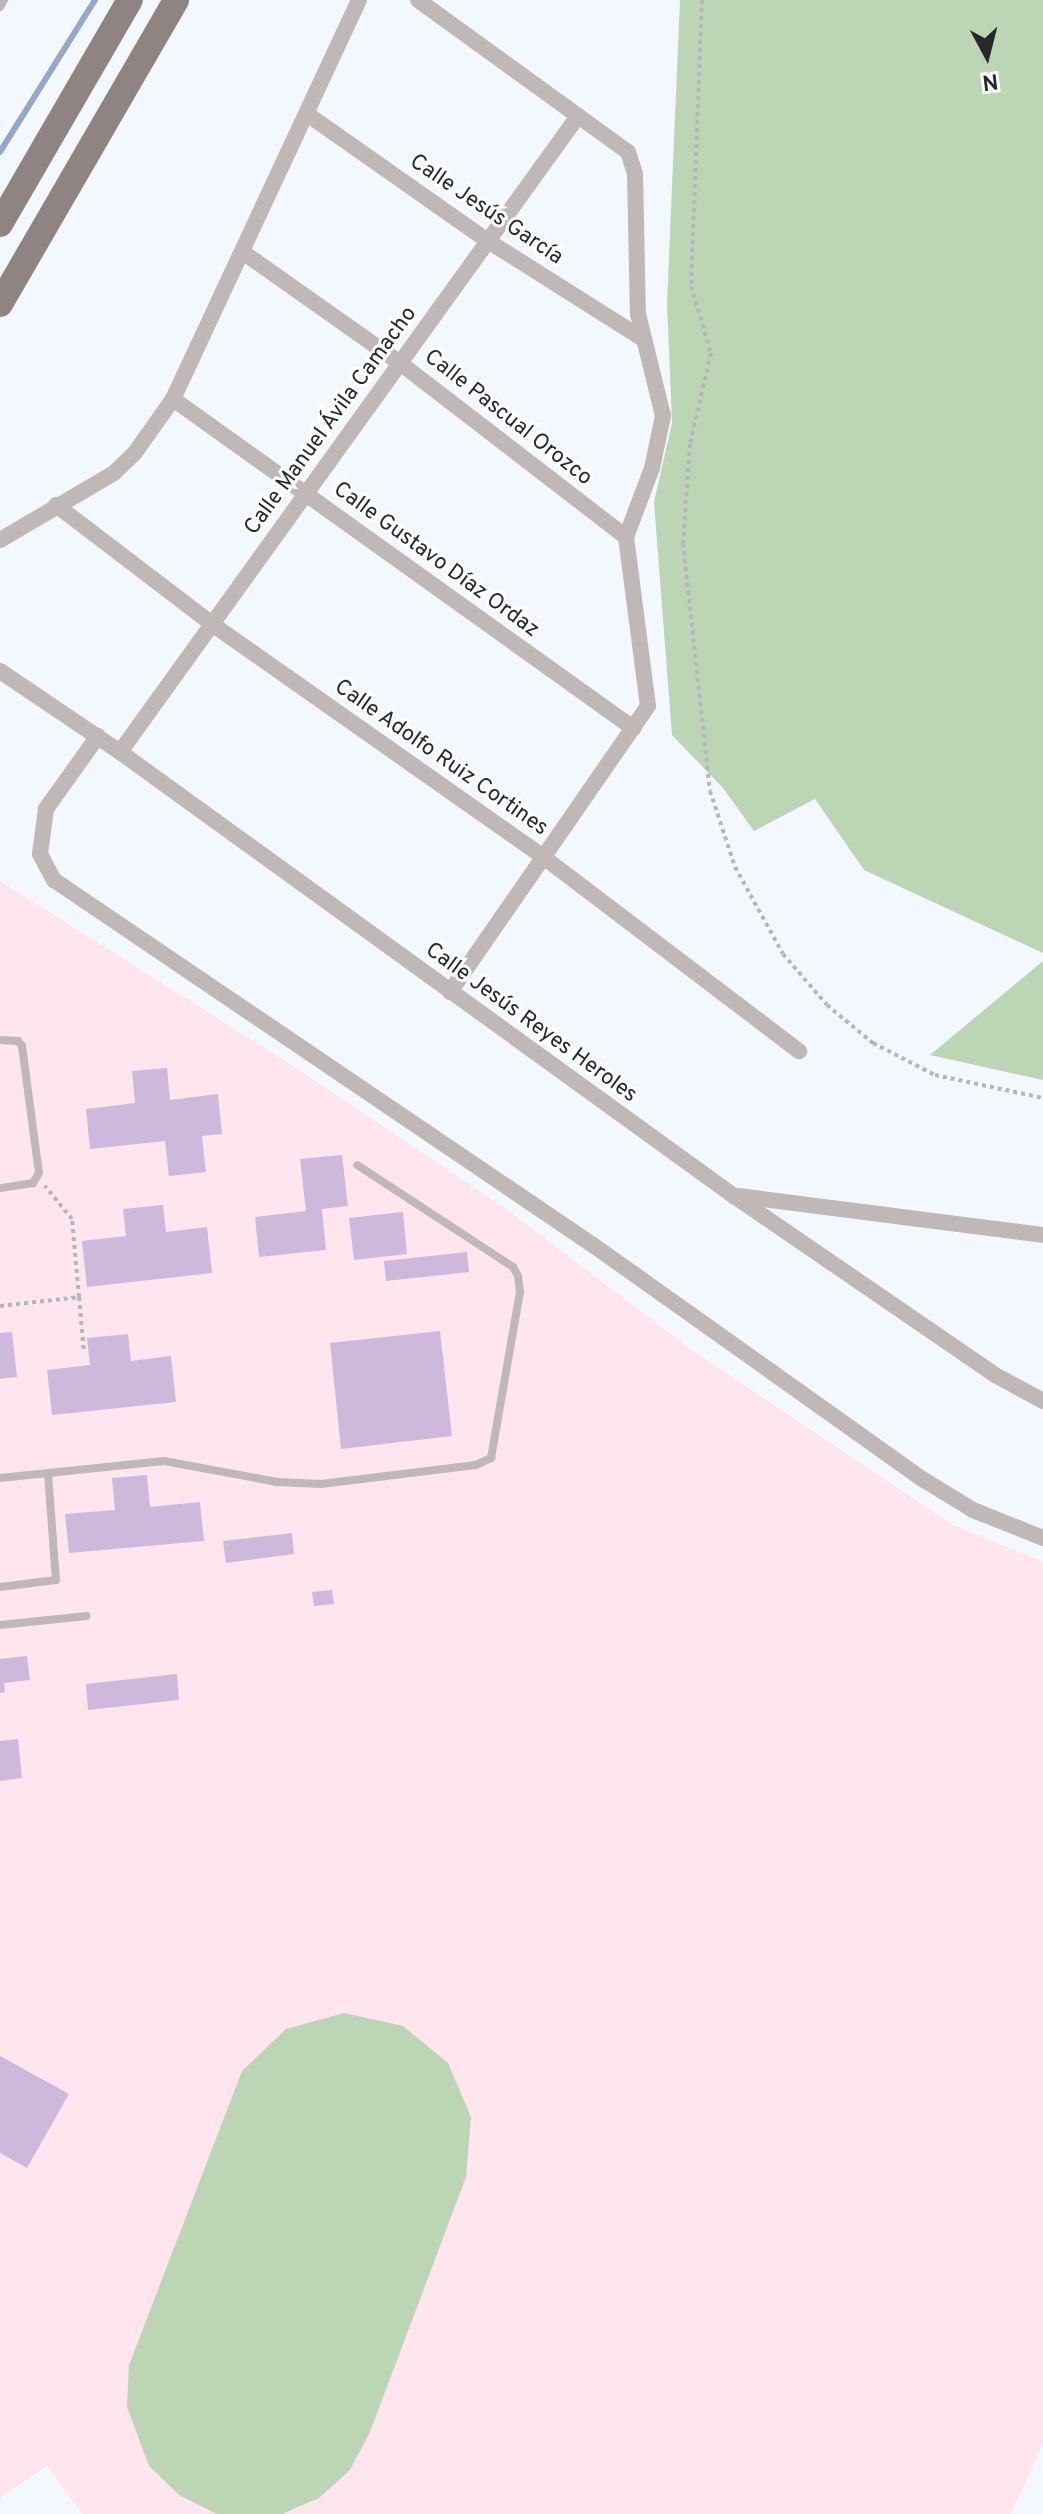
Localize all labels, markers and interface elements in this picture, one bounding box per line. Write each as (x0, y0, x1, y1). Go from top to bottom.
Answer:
north arrow (947, 16, 1027, 96)
text: N (981, 66, 999, 95)
street label: Calle Jesús García (404, 149, 568, 271)
street label: Calle Manuel Ávila Camacho (239, 301, 423, 541)
street label: Calle Pascual Orozco (419, 344, 597, 492)
street label: Calle Gustavo Díaz Ordaz (328, 476, 544, 644)
street label: Calle Adolfo Ruiz Cortines (329, 674, 553, 842)
street label: Calle Jesús Reyes Heroles (420, 937, 642, 1109)

